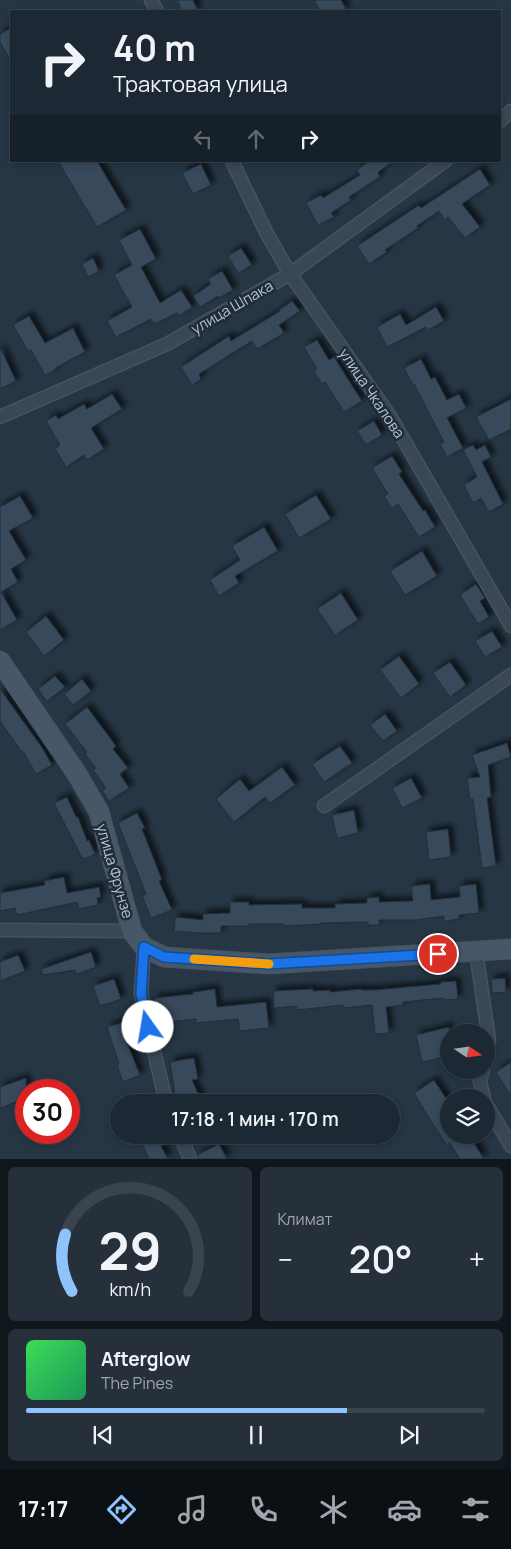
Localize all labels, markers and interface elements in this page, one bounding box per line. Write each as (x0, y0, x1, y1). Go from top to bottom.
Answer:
text: 40 m (113, 24, 196, 72)
icon: right (30, 30, 95, 95)
text: Трактовая улица (113, 69, 288, 99)
icon: left (189, 125, 217, 153)
icon: ahead (242, 125, 270, 153)
icon: right (295, 125, 323, 153)
street label: улица Шпака (187, 275, 277, 339)
street label: улица Чкалова (334, 344, 410, 442)
street label: улица Фрунзе (91, 821, 139, 921)
pin (417, 933, 459, 975)
icon: arrive (424, 940, 452, 968)
position arrow (121, 1000, 173, 1052)
north arrow (440, 1024, 495, 1079)
map controls (440, 1024, 495, 1144)
speed limit sign: 30 (15, 1079, 80, 1144)
button: layers (440, 1089, 495, 1144)
text: 17:18 · 1 мин · 170 m (171, 1106, 339, 1132)
text: Климат (278, 1208, 333, 1230)
text: 29 (98, 1215, 161, 1286)
text: 20° (349, 1232, 413, 1284)
text: − (278, 1240, 293, 1278)
text: + (469, 1240, 485, 1278)
text: km/h (109, 1277, 151, 1301)
text: Afterglow (101, 1346, 190, 1372)
text: The Pines (101, 1372, 173, 1394)
icon: previous (89, 1421, 117, 1449)
icon: pause (242, 1421, 270, 1449)
icon: next (395, 1421, 423, 1449)
icon: directions (104, 1492, 139, 1527)
icon: music (175, 1492, 210, 1527)
icon: phone (246, 1492, 281, 1527)
icon: climate (316, 1492, 351, 1527)
icon: car (387, 1492, 422, 1527)
icon: filters (458, 1492, 493, 1527)
text: 17:17 (18, 1494, 68, 1524)

